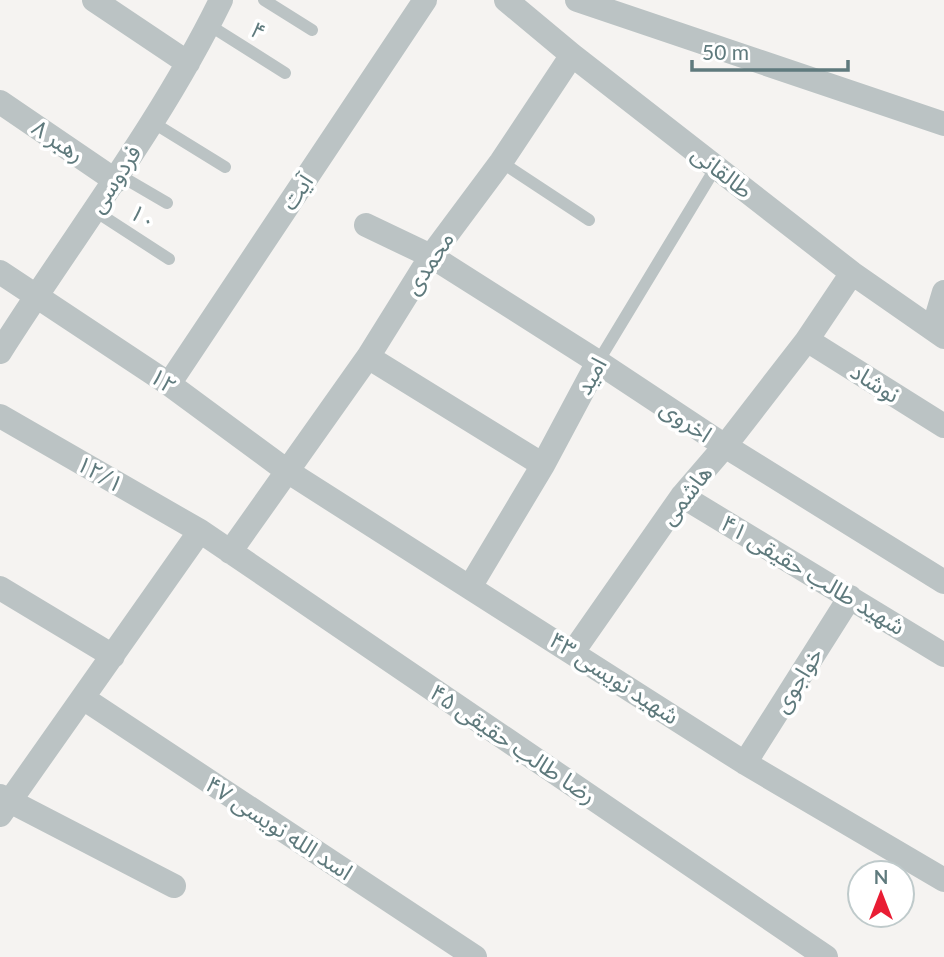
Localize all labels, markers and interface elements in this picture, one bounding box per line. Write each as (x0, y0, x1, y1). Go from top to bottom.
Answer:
street label: ۴ (246, 15, 272, 46)
scale bar (692, 28, 848, 72)
text: 50 m (702, 39, 749, 64)
street label: رهبر ۸ (27, 113, 90, 168)
street label: فردوسی (82, 139, 147, 218)
street label: طالقانی (687, 139, 759, 204)
street label: آیت (274, 167, 319, 215)
street label: ۱۰ (125, 197, 162, 235)
street label: محمدی (397, 226, 459, 299)
street label: امید (569, 352, 612, 399)
street label: نوشاد (845, 356, 905, 409)
street label: ۱۲ (145, 361, 182, 399)
street label: اخروی (655, 393, 718, 448)
street label: ۱۲/۱ (72, 449, 129, 498)
street label: هاشمی (653, 459, 717, 530)
street label: ۴۱ شهید طالب حقیقی (716, 508, 911, 640)
street label: ۴۳ شهید نویسی (544, 625, 685, 730)
street label: خواجوی (766, 642, 829, 718)
street label: ۴۵ رضا طالب حقیقی (425, 677, 602, 810)
street label: ۴۷ اسد الله نویسی (200, 769, 358, 886)
north arrow (846, 859, 916, 929)
text: N (874, 865, 888, 888)

